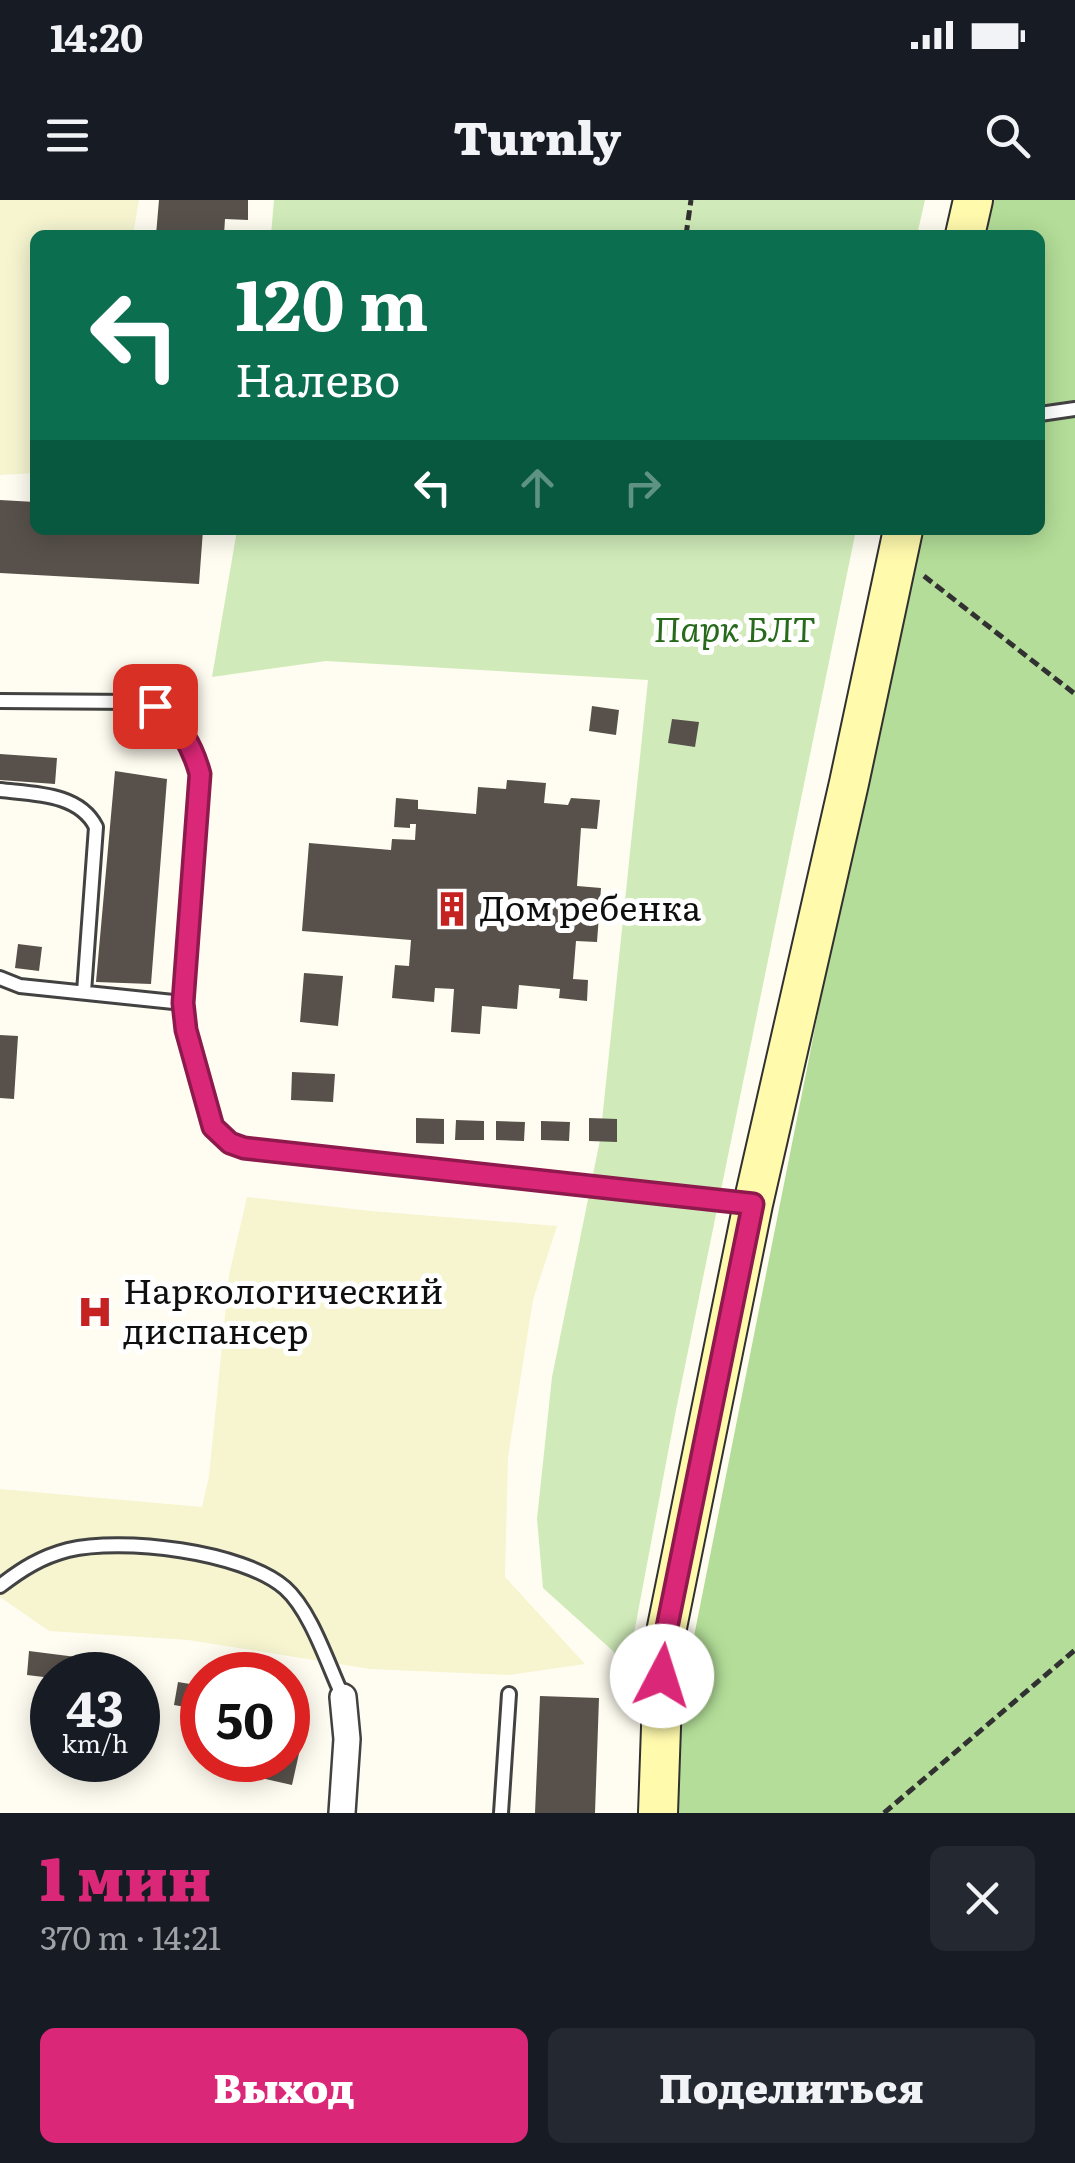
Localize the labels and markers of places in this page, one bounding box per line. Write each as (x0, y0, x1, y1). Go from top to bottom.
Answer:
pin (113, 664, 198, 749)
place label: Дом ребенка (480, 880, 701, 932)
building icon: Дом ребенка (433, 890, 471, 928)
place label: Наркологический диспансер (123, 1263, 443, 1355)
hospital icon: Наркологический диспансер (76, 1293, 114, 1331)

